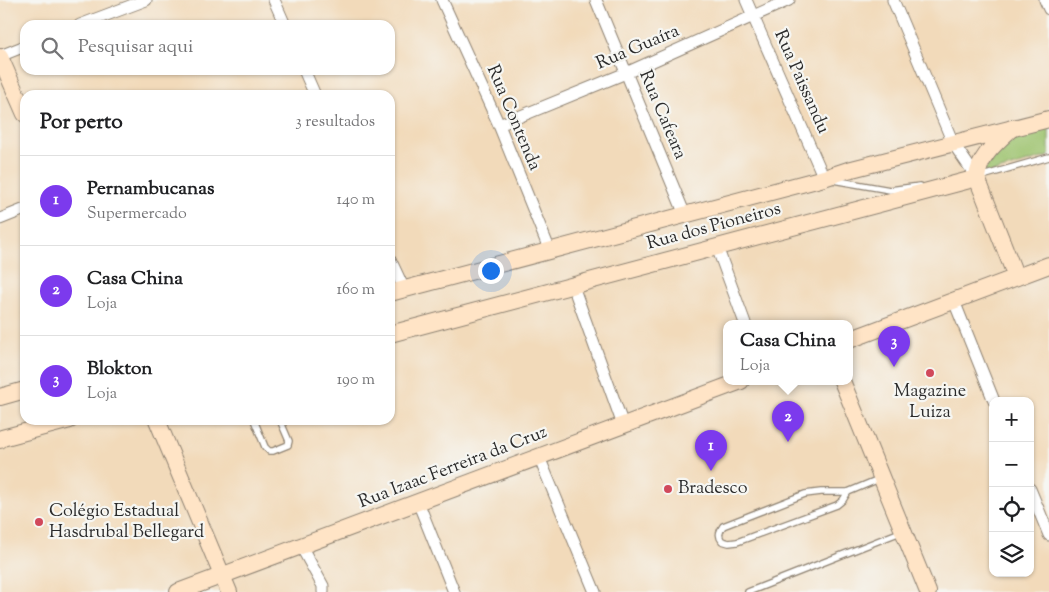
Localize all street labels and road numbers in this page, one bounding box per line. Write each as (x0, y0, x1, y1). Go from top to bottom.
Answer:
street label: Rua Guaíra (592, 19, 684, 77)
street label: Rua Paissandu (766, 26, 836, 138)
street label: Rua Contenda (479, 61, 547, 175)
street label: Rua Cafeara (632, 66, 692, 164)
street label: Rua dos Pioneiros (644, 197, 784, 257)
street label: Rua Izaac Ferreira da Cruz (355, 420, 551, 516)

